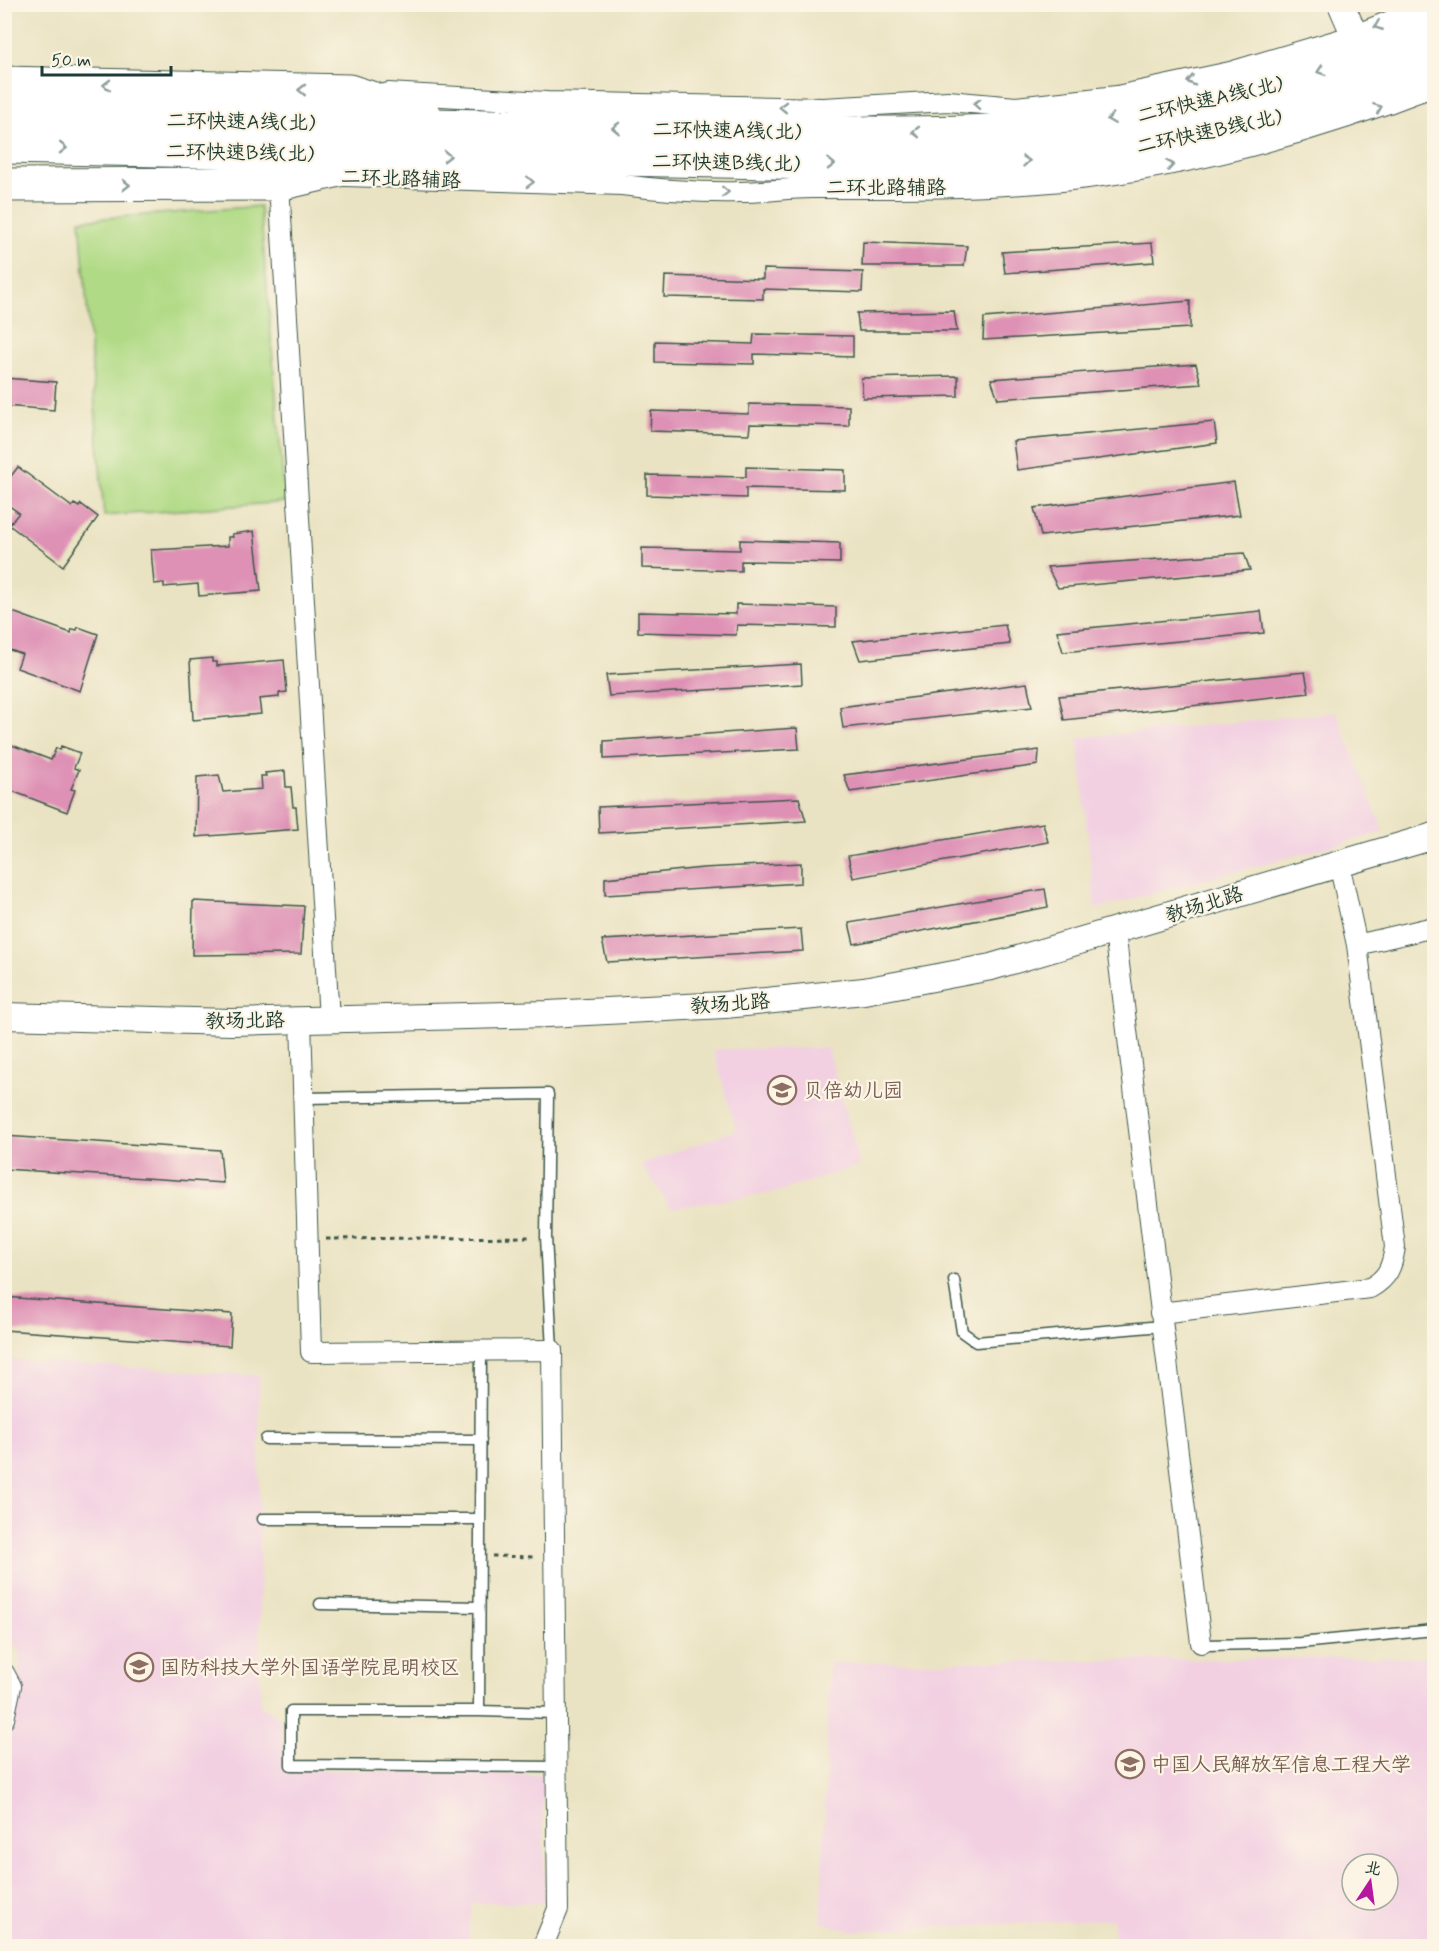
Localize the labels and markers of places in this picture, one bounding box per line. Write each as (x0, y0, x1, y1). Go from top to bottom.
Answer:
school or university icon: 贝倍幼儿园 (766, 1074, 798, 1106)
place label: 贝倍幼儿园 (803, 1078, 903, 1105)
school or university icon: 国防科技大学外国语学院昆明校区 (123, 1651, 155, 1683)
place label: 国防科技大学外国语学院昆明校区 (160, 1655, 460, 1682)
school or university icon: 中国人民解放军信息工程大学 (1114, 1748, 1146, 1780)
place label: 中国人民解放军信息工程大学 (1151, 1752, 1411, 1779)

